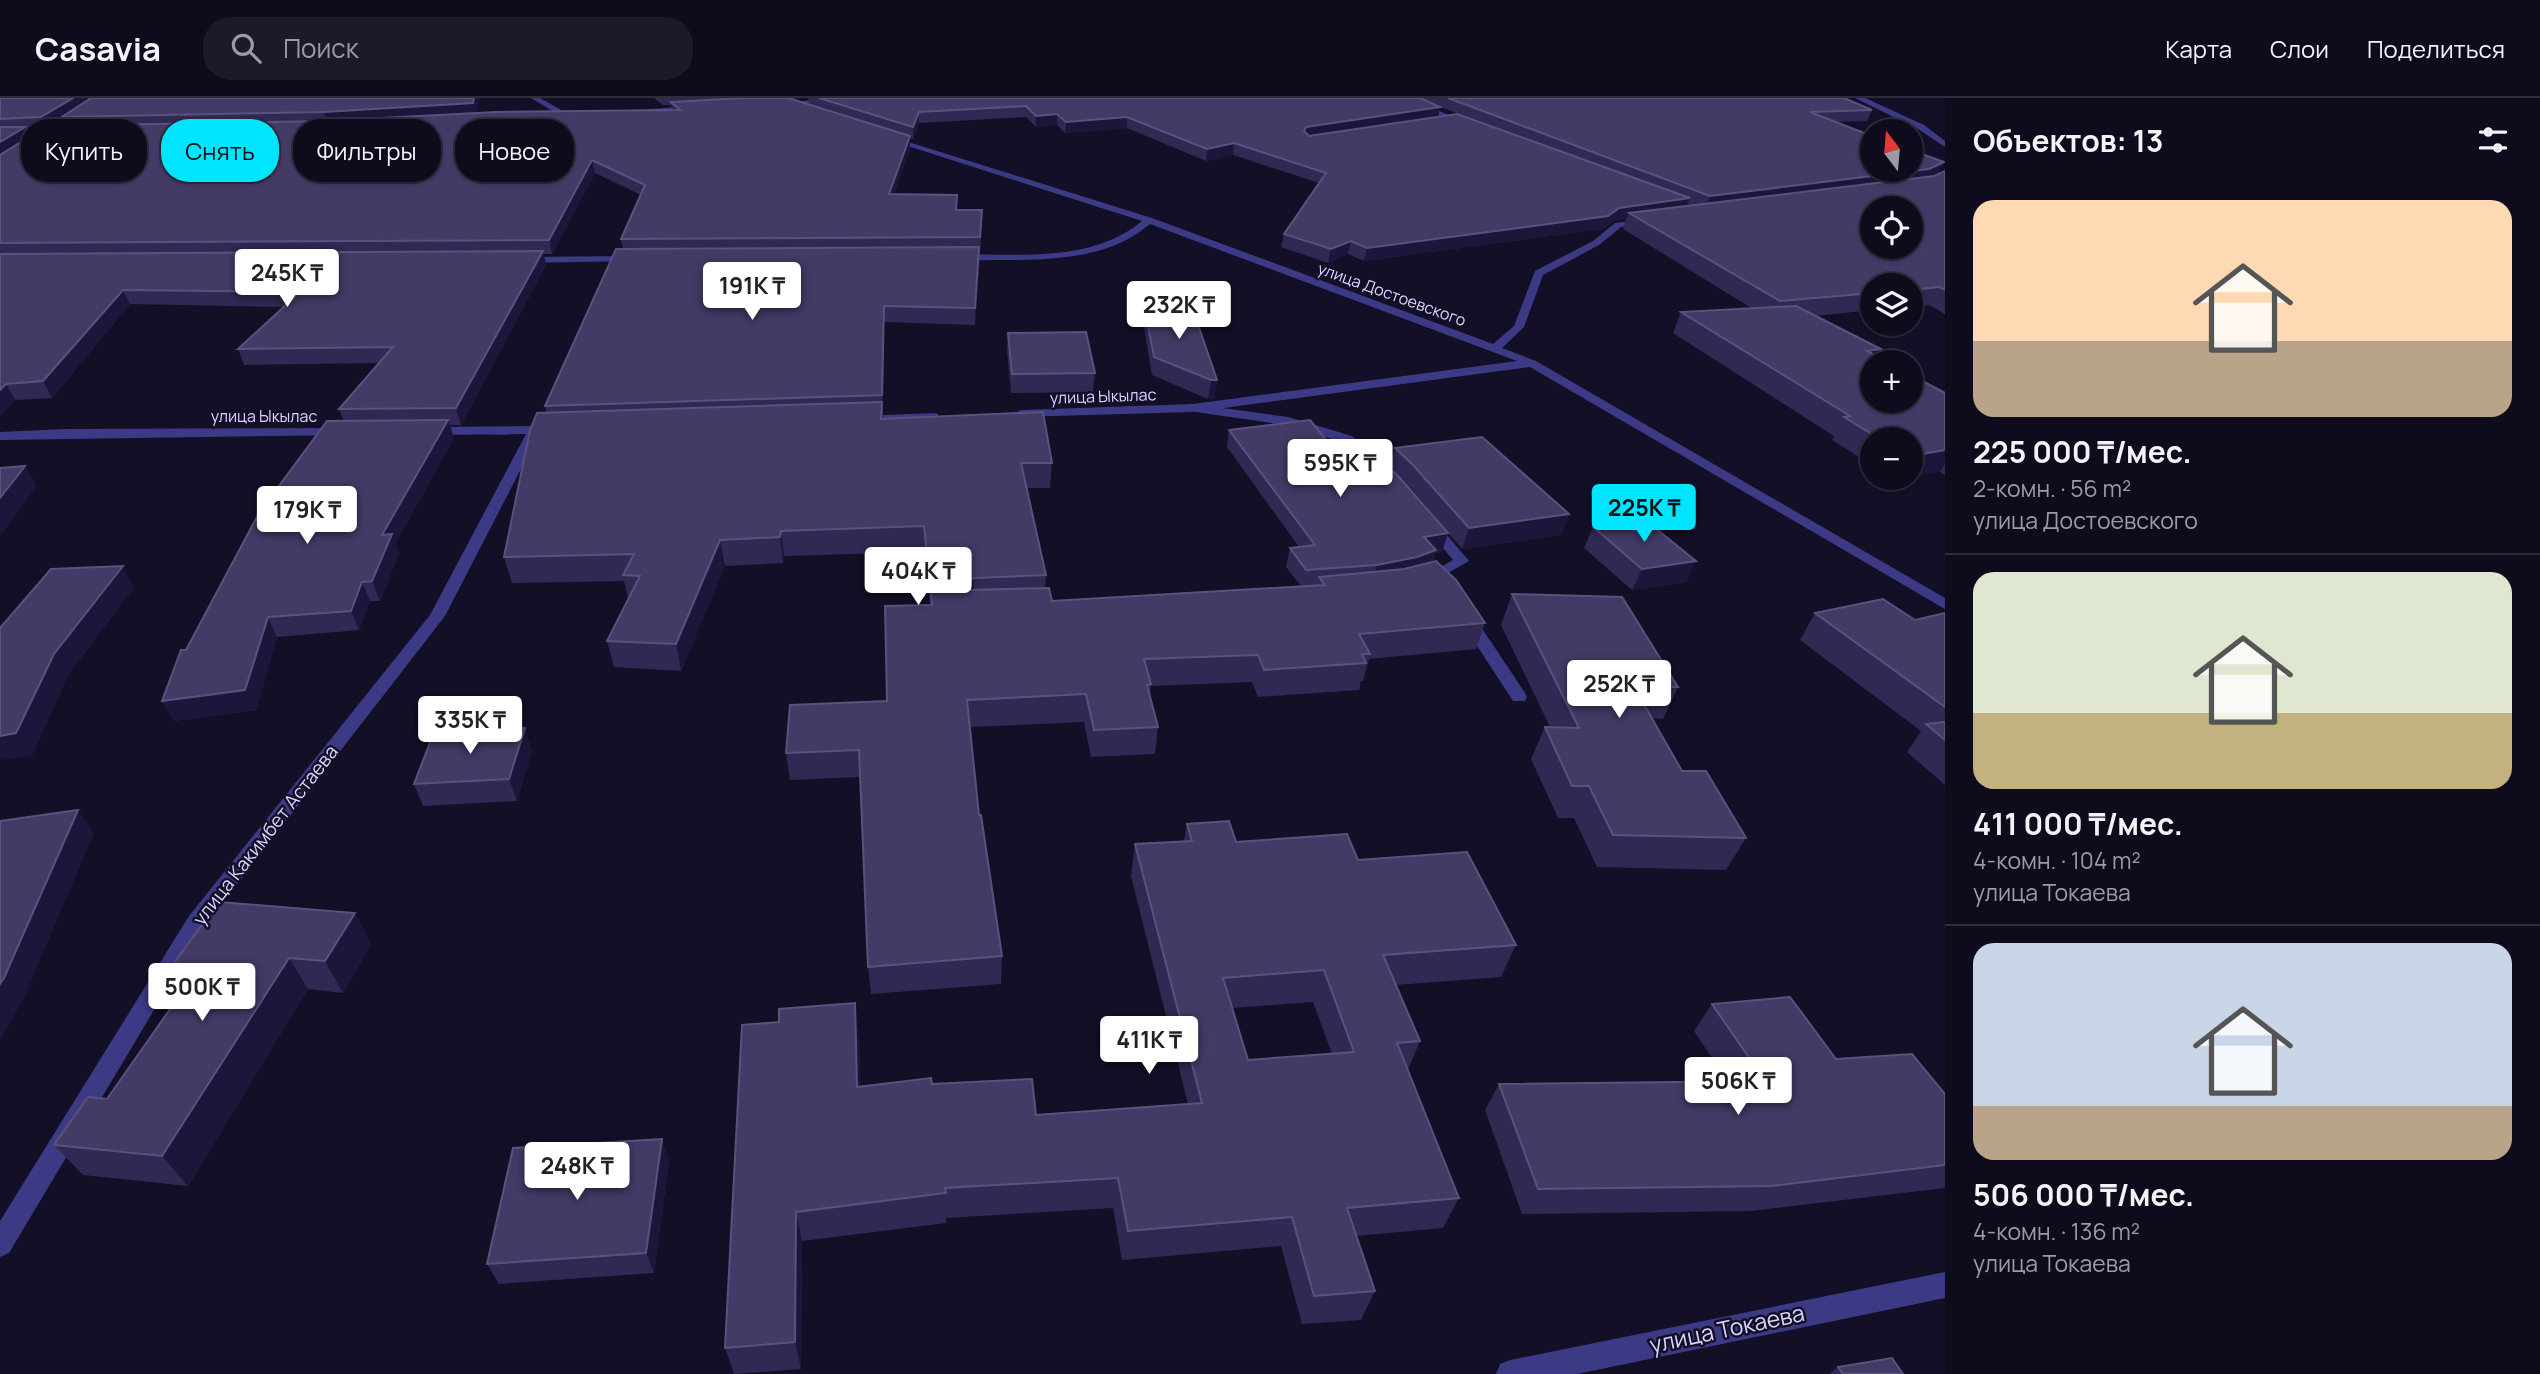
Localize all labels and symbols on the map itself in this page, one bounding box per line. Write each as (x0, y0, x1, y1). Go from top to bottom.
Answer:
north arrow (1860, 119, 1923, 182)
pin: 245K ₸ (230, 250, 344, 309)
street label: улица Достоевского (1315, 257, 1469, 331)
pin: 191K ₸ (695, 262, 809, 322)
pin: 232K ₸ (1122, 282, 1236, 341)
street label: улица Ыкылас (1049, 383, 1157, 409)
street label: улица Ыкылас (211, 405, 317, 427)
pin: 595K ₸ (1283, 440, 1397, 499)
pin: 225K ₸ (1587, 484, 1701, 544)
pin: 179K ₸ (250, 486, 364, 546)
pin: 404K ₸ (861, 547, 975, 607)
pin: 252K ₸ (1562, 660, 1676, 720)
pin: 335K ₸ (413, 696, 527, 756)
street label: улица Какимбет Астаева (186, 739, 344, 931)
pin: 500K ₸ (145, 964, 259, 1023)
pin: 411K ₸ (1092, 1016, 1206, 1076)
pin: 506K ₸ (1681, 1058, 1795, 1117)
pin: 248K ₸ (520, 1142, 634, 1202)
street label: улица Токаева (1646, 1296, 1807, 1360)

